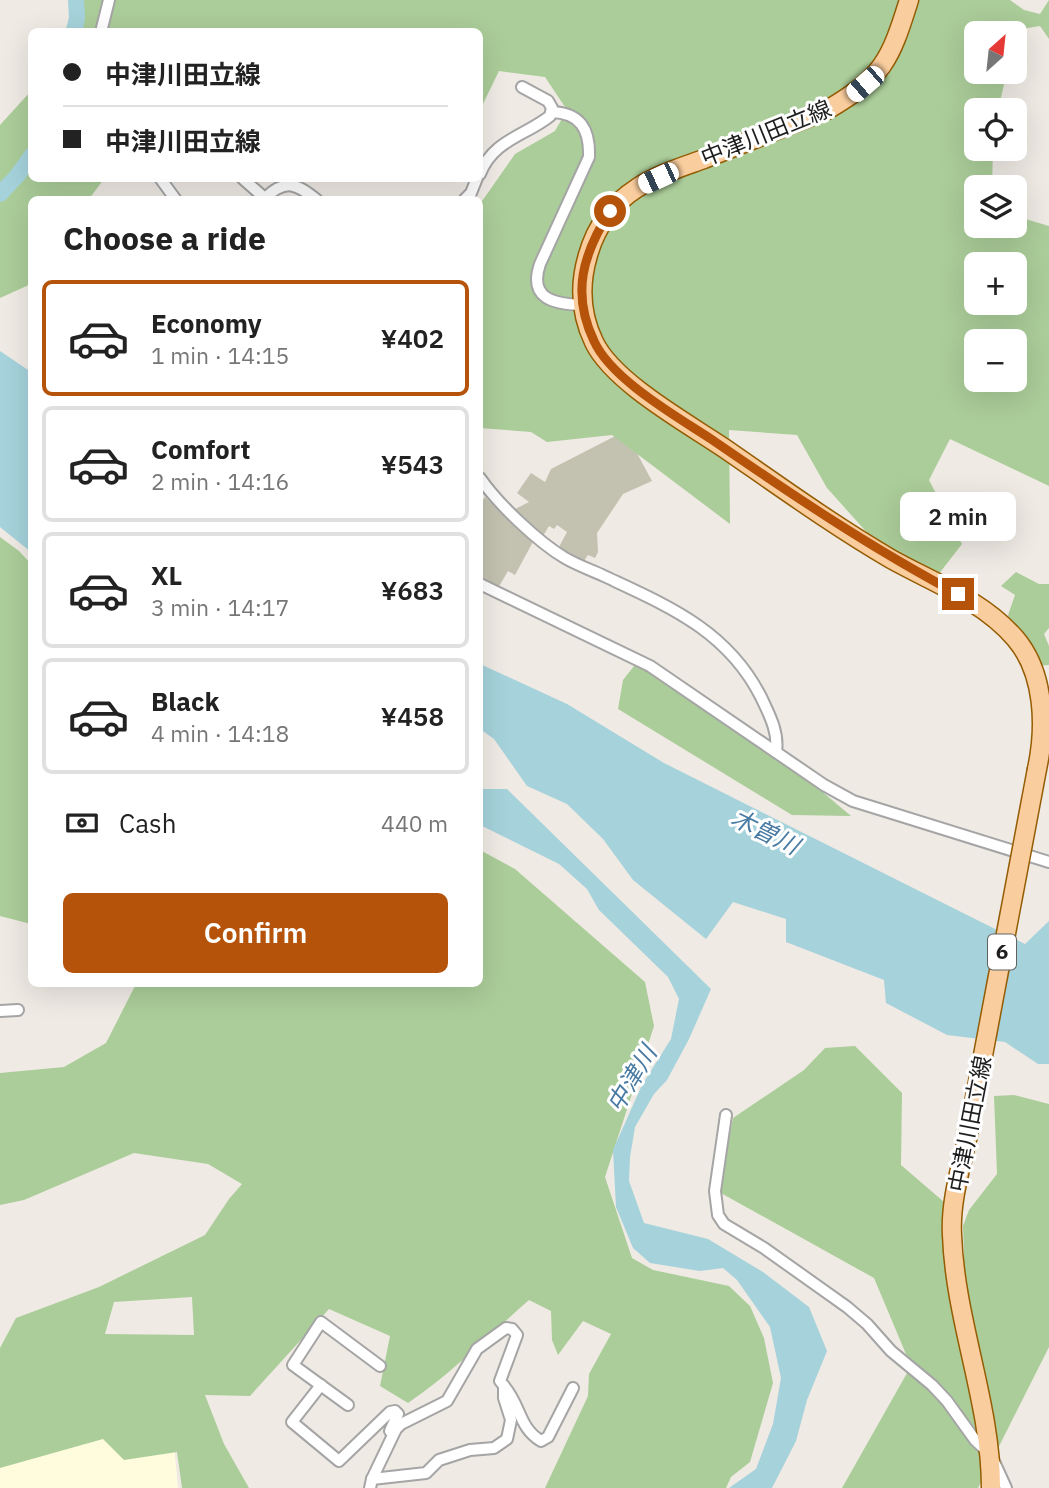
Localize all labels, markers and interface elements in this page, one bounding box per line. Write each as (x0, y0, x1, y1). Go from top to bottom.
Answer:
north arrow (964, 21, 1027, 84)
map controls (964, 21, 1027, 392)
text: 中津川田立線 (105, 57, 261, 91)
car (843, 62, 888, 106)
street label: 中津川田立線 (696, 92, 835, 172)
button: locate (964, 98, 1027, 161)
text: 中津川田立線 (105, 124, 261, 158)
car (635, 160, 682, 196)
button: layers (964, 175, 1027, 238)
route start (594, 195, 626, 227)
text: Choose a ride (63, 217, 266, 259)
button: + (964, 252, 1027, 315)
text: Economy (151, 306, 262, 340)
icon: car (67, 307, 130, 370)
text: ¥402 (381, 321, 444, 355)
button: − (964, 329, 1027, 392)
text: 1 min · 14:15 (151, 340, 289, 370)
text: Comfort (151, 432, 250, 466)
icon: car (67, 433, 130, 496)
text: ¥543 (381, 447, 444, 481)
text: 2 min · 14:16 (151, 466, 289, 496)
callout: 2 min (900, 492, 1016, 542)
text: 2 min (928, 501, 988, 531)
text: XL (151, 558, 182, 592)
icon: car (67, 559, 130, 622)
text: ¥683 (381, 573, 444, 607)
route end (942, 578, 974, 610)
text: 3 min · 14:17 (151, 592, 289, 622)
text: Black (151, 684, 219, 718)
icon: car (67, 685, 130, 748)
text: ¥458 (381, 699, 444, 733)
text: 4 min · 14:18 (151, 718, 289, 748)
water label: 木曽川 (726, 801, 808, 863)
icon: cash (63, 804, 101, 842)
text: Cash (119, 806, 176, 840)
text: 440 m (381, 808, 448, 838)
button: Confirm (63, 893, 448, 973)
road number: 6 (988, 934, 1016, 970)
water label: 中津川 (599, 1037, 665, 1118)
street label: 中津川田立線 (941, 1053, 997, 1194)

